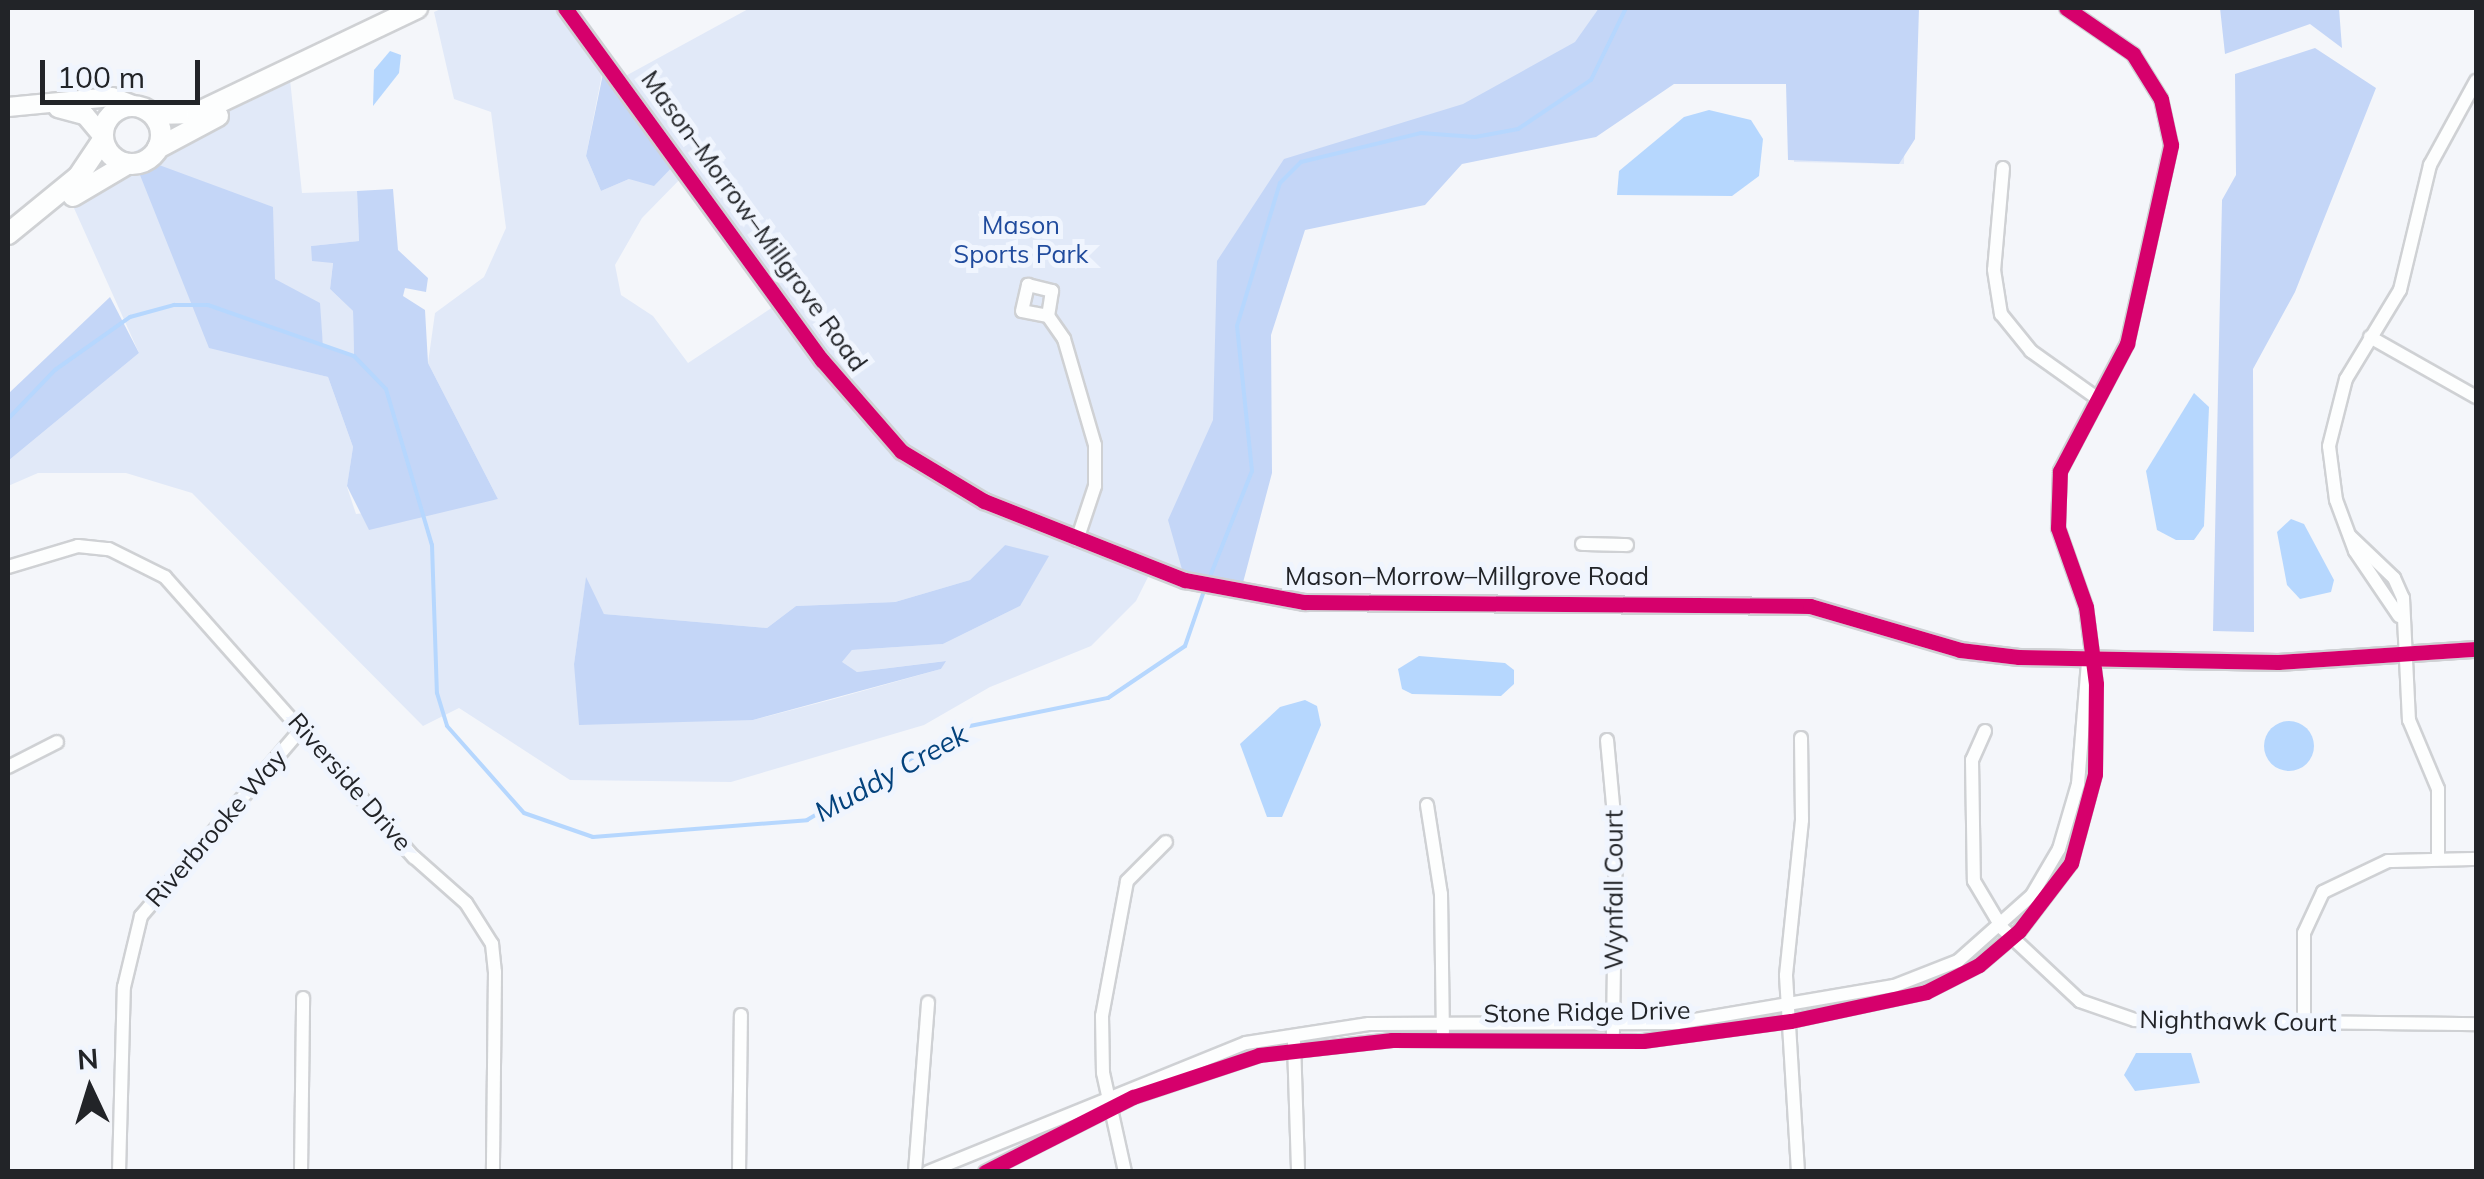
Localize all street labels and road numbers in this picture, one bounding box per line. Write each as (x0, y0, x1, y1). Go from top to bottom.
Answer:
street label: Mason–Morrow–Millgrove Road (635, 65, 873, 377)
street label: Mason–Morrow–Millgrove Road (1285, 561, 1649, 591)
street label: Riverside Drive (282, 707, 418, 857)
street label: Riverbrooke Way (140, 743, 292, 913)
street label: Wynfall Court (1599, 810, 1629, 970)
street label: Stone Ridge Drive (1483, 995, 1691, 1029)
street label: Nighthawk Court (2139, 1004, 2337, 1038)

